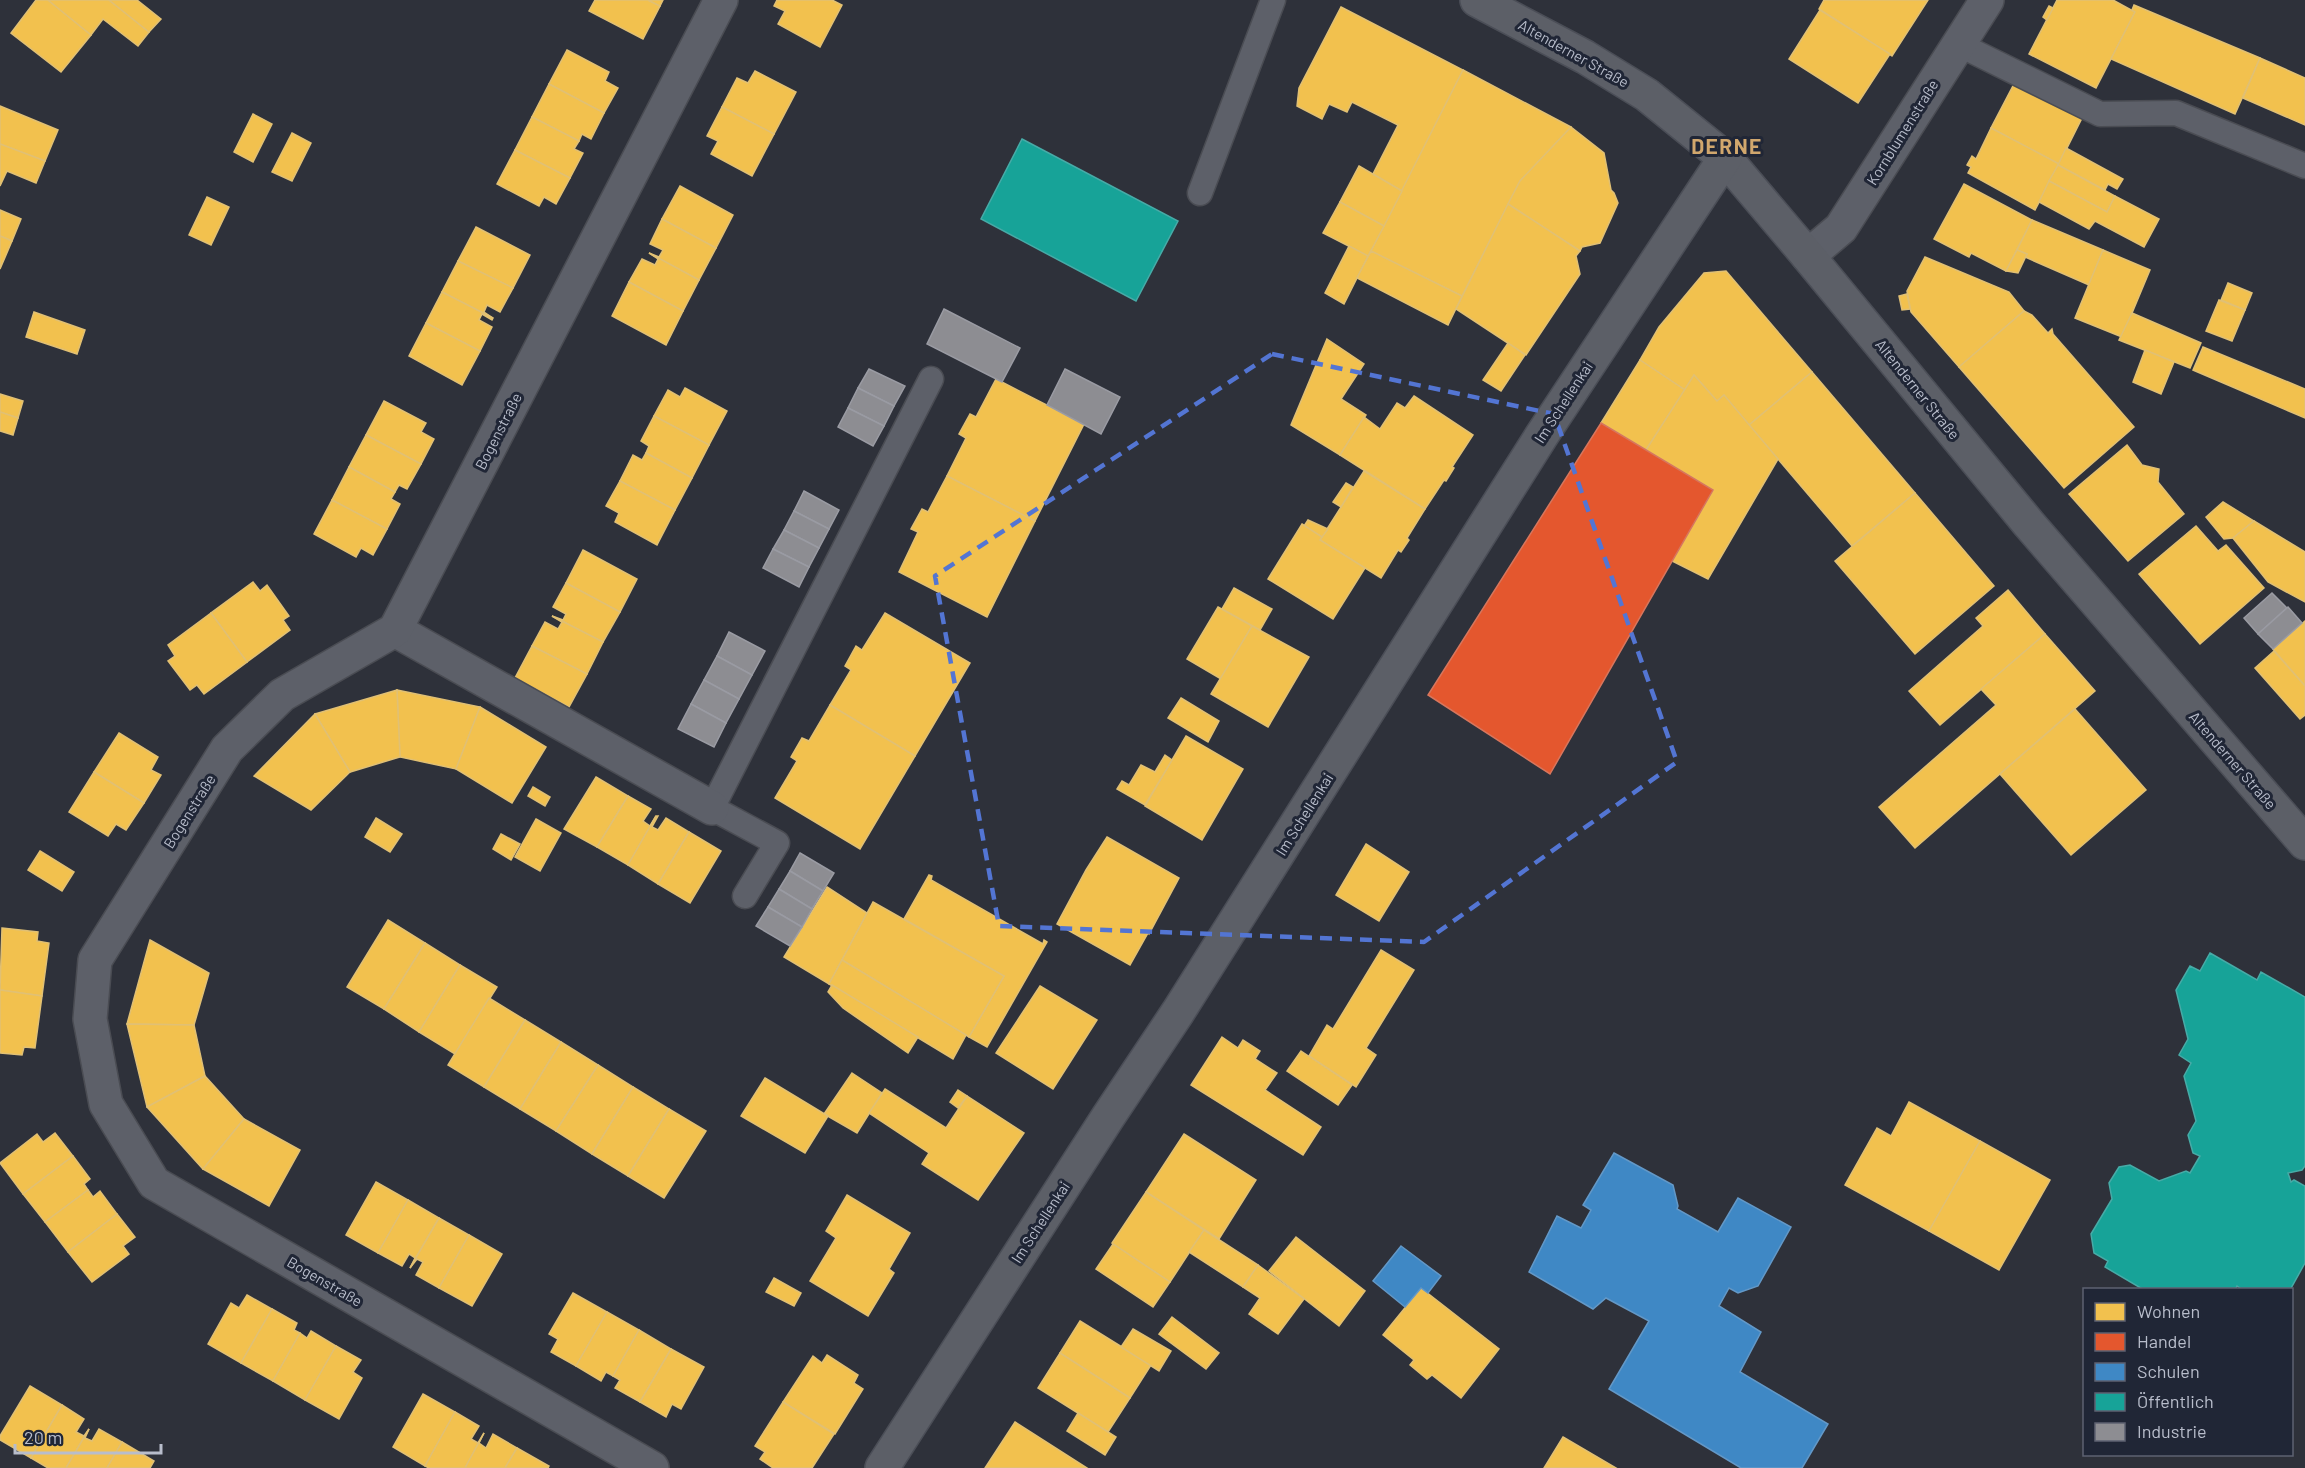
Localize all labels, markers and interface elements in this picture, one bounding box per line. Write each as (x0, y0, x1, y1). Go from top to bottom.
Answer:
street label: Altenderner Straße (1516, 15, 1632, 91)
street label: Kornblumenstraße (1862, 76, 1942, 188)
district label: DERNE (1691, 133, 1763, 158)
street label: Altenderner Straße (1872, 335, 1964, 443)
street label: Im Schellenkai (1530, 358, 1596, 446)
street label: Bogenstraße (471, 390, 525, 472)
street label: Altenderner Straße (2186, 707, 2280, 813)
street label: Im Schellenkai (1272, 770, 1336, 858)
street label: Bogenstraße (159, 771, 219, 851)
street label: Im Schellenkai (1007, 1178, 1073, 1266)
street label: Bogenstraße (284, 1252, 366, 1310)
legend (2083, 1288, 2293, 1456)
text: Wohnen (2137, 1300, 2200, 1322)
text: Handel (2137, 1330, 2191, 1352)
text: Schulen (2137, 1360, 2200, 1382)
text: Öffentlich (2137, 1390, 2214, 1412)
scale bar (15, 1417, 160, 1455)
text: Industrie (2137, 1420, 2207, 1442)
text: 20 m (24, 1426, 62, 1448)

